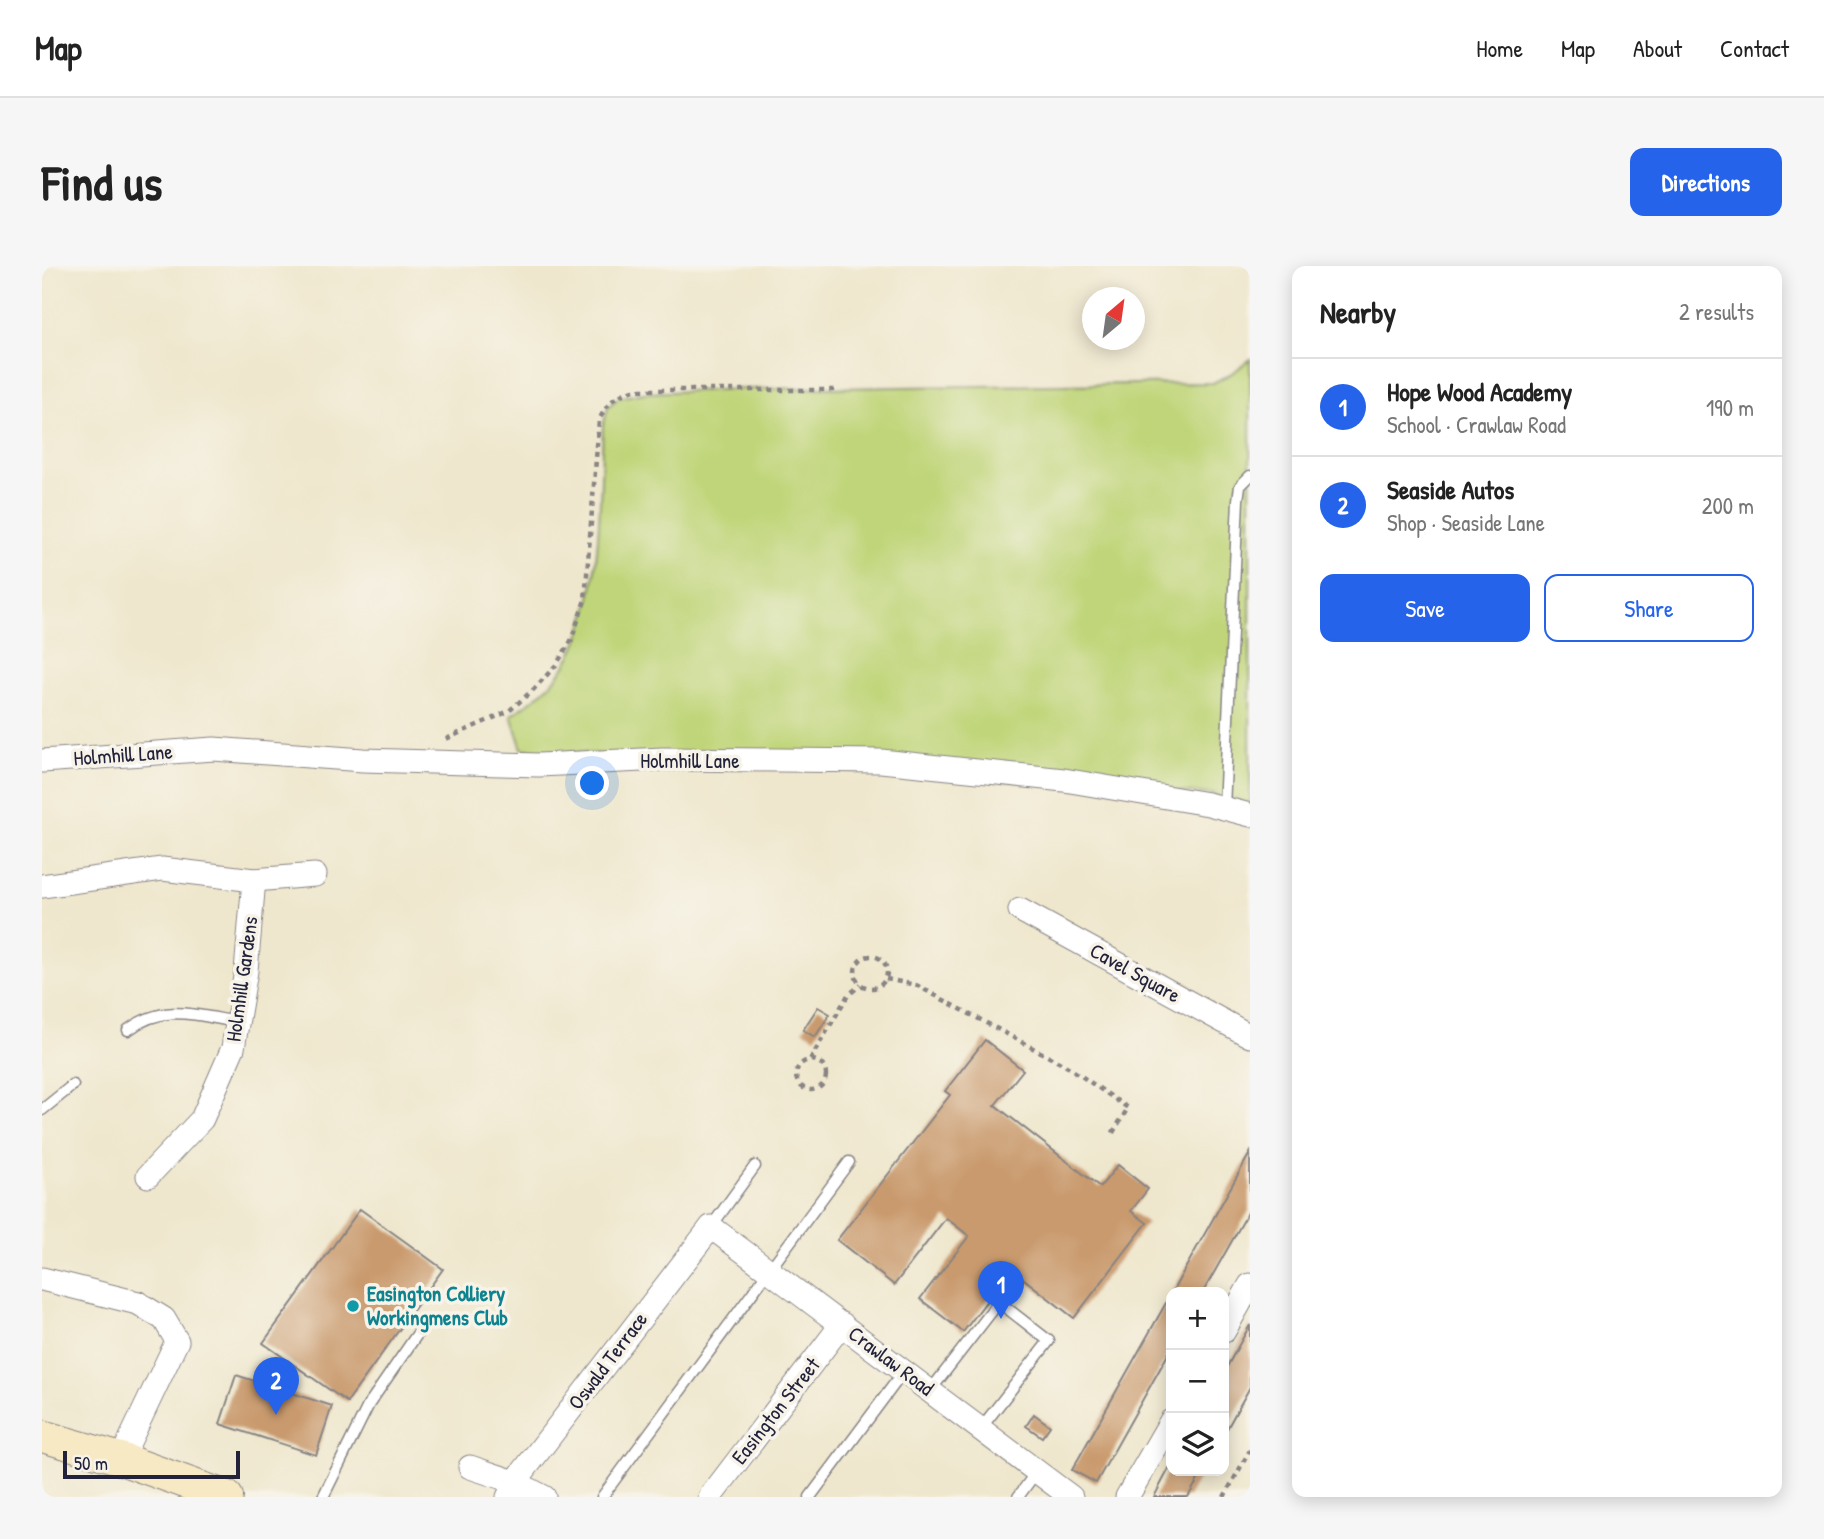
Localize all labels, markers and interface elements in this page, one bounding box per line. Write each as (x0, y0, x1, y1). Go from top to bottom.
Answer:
text: Map (35, 26, 82, 70)
text: Home (1476, 32, 1523, 64)
text: Map (1561, 32, 1595, 64)
text: About (1633, 32, 1682, 64)
text: Contact (1720, 32, 1789, 64)
button: Directions (1630, 148, 1782, 216)
text: Find us (42, 149, 162, 215)
north arrow (1082, 287, 1145, 350)
text: Nearby (1320, 292, 1396, 332)
text: 2 results (1679, 296, 1754, 327)
text: Hope Wood Academy (1387, 374, 1572, 409)
text: 1 (1339, 392, 1347, 423)
text: 190 m (1706, 392, 1754, 423)
text: School · Crawlaw Road (1387, 409, 1566, 440)
text: Seaside Autos (1387, 472, 1514, 507)
text: 2 (1338, 490, 1348, 521)
text: 200 m (1702, 490, 1754, 521)
text: Shop · Seaside Lane (1387, 507, 1545, 538)
button: Save (1320, 574, 1530, 642)
button: Share (1544, 574, 1754, 642)
street label: Holmhill Lane (72, 737, 174, 772)
street label: Holmhill Lane (640, 746, 740, 775)
your location (575, 766, 609, 800)
street label: Holmhill Gardens (218, 914, 265, 1043)
street label: Cavel Square (1085, 936, 1186, 1009)
pin: 1 (978, 1261, 1024, 1319)
place label: Easington Colliery Workingmens Club (367, 1279, 508, 1333)
map controls (1166, 1287, 1229, 1476)
button: + (1166, 1287, 1229, 1350)
marker: Easington Colliery Workingmens Club (345, 1298, 361, 1314)
street label: Oswald Terrace (561, 1306, 654, 1416)
street label: Crawlaw Road (843, 1319, 940, 1402)
button: − (1166, 1350, 1229, 1413)
street label: Easington Street (725, 1351, 827, 1470)
pin: 2 (253, 1357, 299, 1415)
button: layers (1166, 1413, 1229, 1476)
scale bar (63, 1448, 240, 1480)
text: 50 m (74, 1450, 108, 1476)

